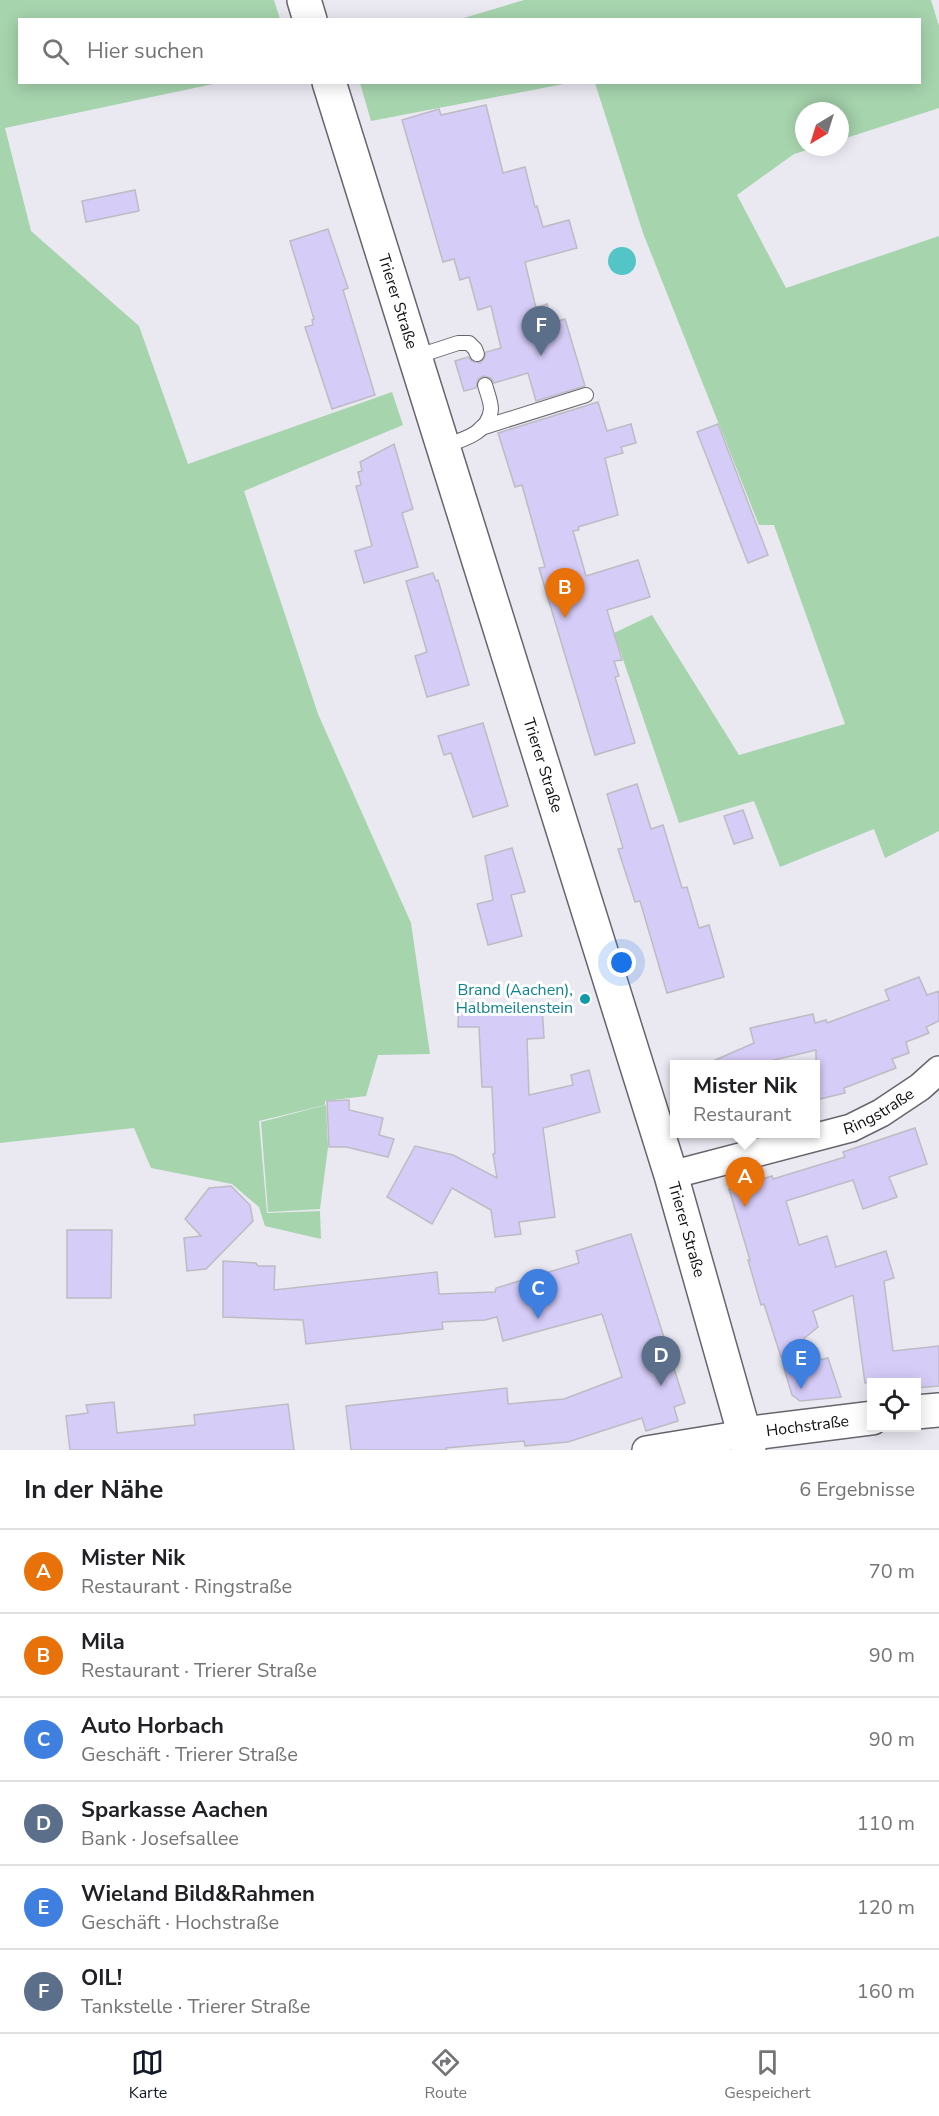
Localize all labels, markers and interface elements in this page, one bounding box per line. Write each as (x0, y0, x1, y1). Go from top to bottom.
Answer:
search box (18, 18, 921, 84)
icon: search (39, 35, 72, 68)
text: Hier suchen (87, 36, 204, 66)
north arrow (795, 102, 849, 156)
street label: Trierer Straße (373, 251, 423, 352)
pin: F (522, 306, 560, 356)
pin: B (546, 568, 584, 618)
street label: Trierer Straße (518, 715, 568, 816)
your location (607, 948, 636, 977)
place label: Brand (Aachen), Halbmeilenstein (456, 979, 573, 1019)
marker: Brand (Aachen), Halbmeilenstein (578, 992, 592, 1006)
popup (670, 1060, 820, 1138)
text: Mister Nik (693, 1071, 797, 1101)
street label: Ringstraße (841, 1083, 919, 1141)
text: Restaurant (693, 1101, 791, 1128)
pin: A (726, 1158, 764, 1207)
street label: Trierer Straße (662, 1179, 710, 1280)
pin: C (518, 1270, 558, 1319)
pin: D (642, 1336, 680, 1386)
pin: E (782, 1340, 820, 1389)
map controls (867, 1378, 921, 1432)
button: locate (867, 1378, 921, 1432)
street label: Hochstraße (765, 1410, 850, 1442)
text: In der Nähe (24, 1472, 163, 1507)
text: 6 Ergebnisse (799, 1476, 915, 1503)
text: Mister Nik (81, 1543, 185, 1573)
text: A (36, 1558, 51, 1585)
text: 70 m (869, 1558, 915, 1585)
text: Restaurant · Ringstraße (81, 1573, 292, 1600)
text: Mila (81, 1627, 125, 1657)
text: B (37, 1642, 50, 1669)
text: 90 m (869, 1642, 915, 1669)
text: Restaurant · Trierer Straße (81, 1657, 317, 1684)
text: Auto Horbach (81, 1711, 224, 1741)
text: C (37, 1726, 50, 1753)
text: 90 m (869, 1726, 915, 1753)
text: Geschäft · Trierer Straße (81, 1741, 298, 1768)
text: Sparkasse Aachen (81, 1795, 268, 1825)
text: D (36, 1810, 51, 1837)
text: 110 m (857, 1810, 915, 1837)
text: Bank · Josefsallee (81, 1825, 239, 1852)
text: Wieland Bild&Rahmen (81, 1879, 315, 1909)
text: E (38, 1894, 49, 1921)
text: 120 m (857, 1894, 915, 1921)
text: Geschäft · Hochstraße (81, 1909, 279, 1936)
text: OIL! (81, 1963, 122, 1993)
text: F (38, 1978, 49, 2005)
text: 160 m (857, 1978, 915, 2005)
text: Tankstelle · Trierer Straße (81, 1993, 310, 2020)
tab: Karte (129, 2046, 167, 2104)
tab: Route (425, 2046, 467, 2104)
tab: Gespeichert (724, 2046, 810, 2104)

